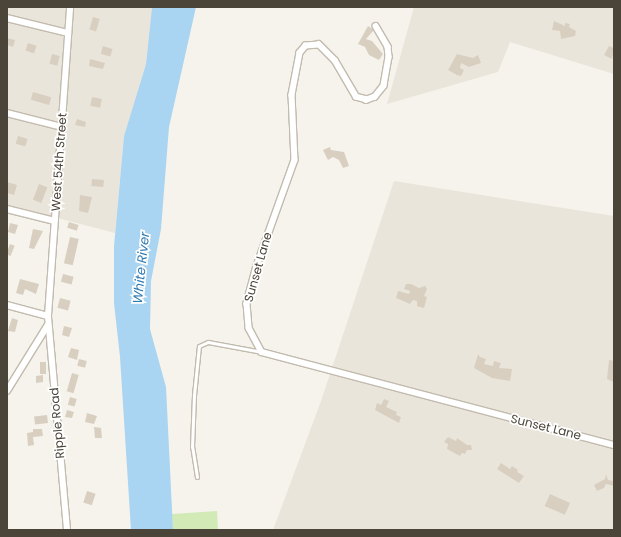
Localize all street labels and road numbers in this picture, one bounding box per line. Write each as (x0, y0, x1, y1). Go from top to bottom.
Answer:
street label: West 54th Street (48, 112, 70, 212)
street label: Sunset Lane (241, 230, 275, 304)
street label: Ripple Road (47, 387, 67, 459)
street label: Sunset Lane (509, 411, 583, 443)

